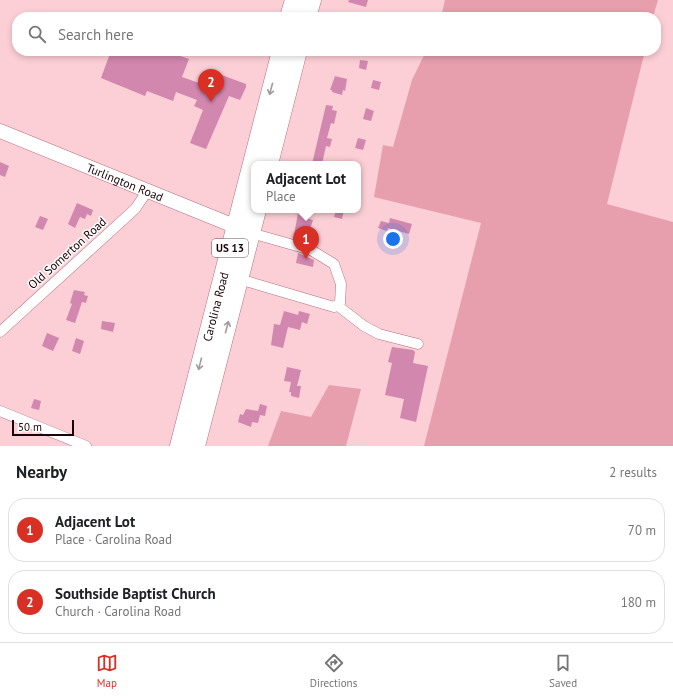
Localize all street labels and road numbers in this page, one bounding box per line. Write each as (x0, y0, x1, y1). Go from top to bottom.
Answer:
street label: Turlington Road (85, 160, 166, 204)
street label: Old Somerton Road (25, 214, 109, 292)
road number: US 13 (212, 239, 248, 257)
street label: Carolina Road (199, 270, 231, 343)

